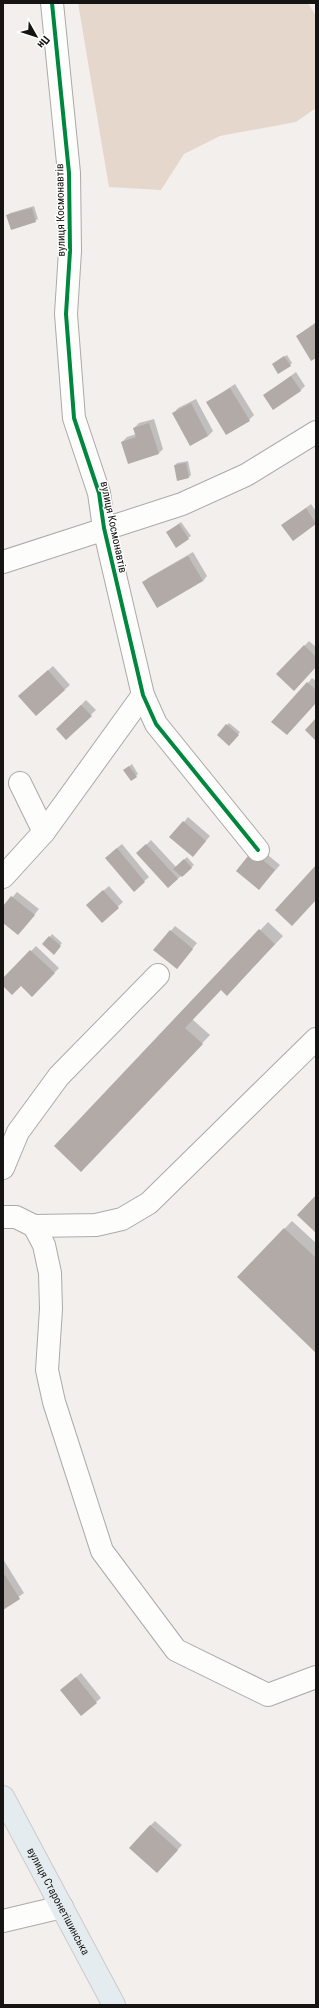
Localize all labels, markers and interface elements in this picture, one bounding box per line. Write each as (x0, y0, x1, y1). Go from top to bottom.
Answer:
north arrow (16, 16, 56, 56)
text: Пн (34, 33, 52, 51)
street label: вулиця Космонавтів (53, 163, 68, 257)
street label: вулиця Космонавтів (97, 480, 130, 574)
street label: вулиця Старонетішинська (24, 1845, 92, 1957)

